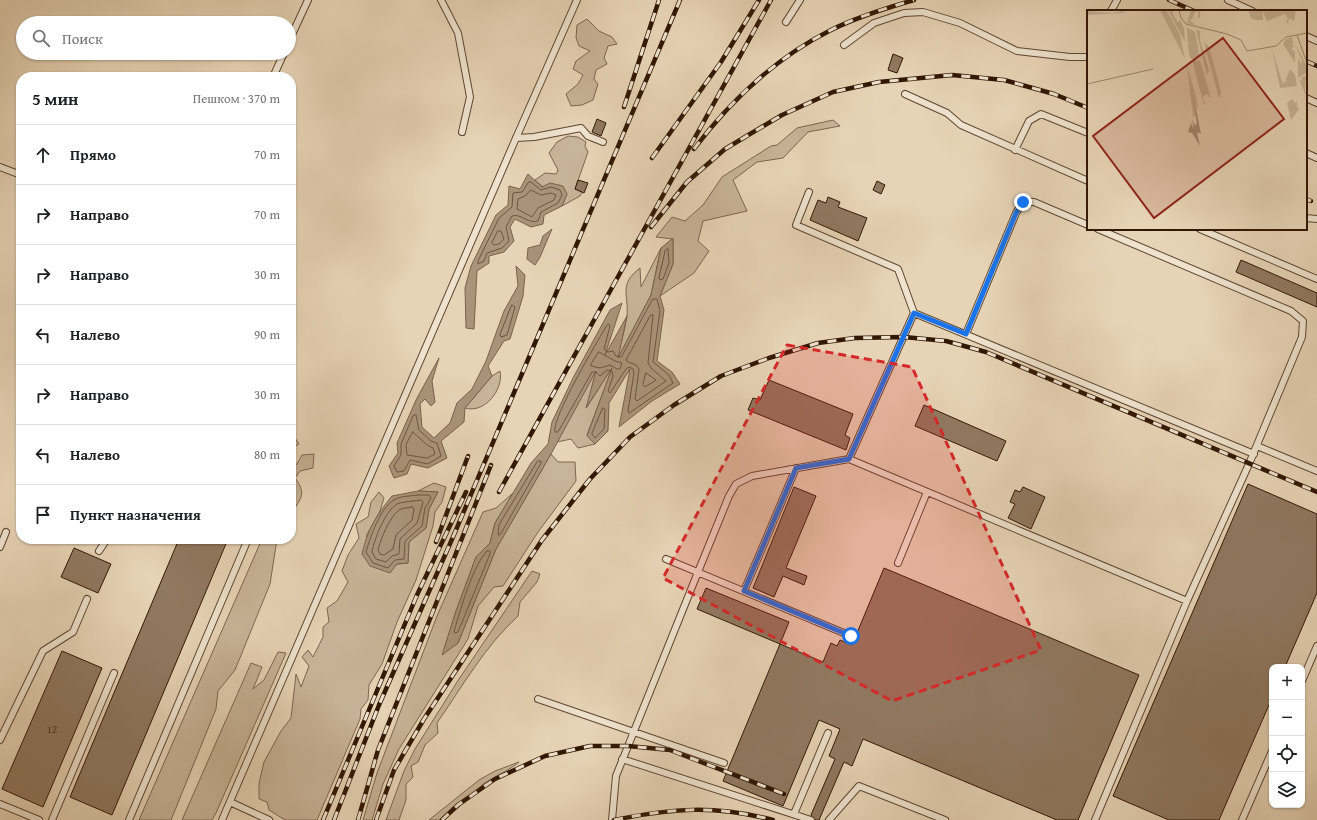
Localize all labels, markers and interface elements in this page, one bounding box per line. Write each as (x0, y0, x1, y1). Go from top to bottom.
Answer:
inset map (1087, 10, 1307, 230)
search box (16, 16, 296, 60)
icon: search (30, 27, 52, 49)
text: Поиск (62, 28, 103, 49)
text: 5 мин (32, 86, 78, 111)
text: Пешком · 370 m (193, 89, 280, 108)
icon: ahead (32, 144, 54, 166)
text: Прямо (70, 144, 116, 165)
text: 70 m (254, 145, 280, 164)
route end (1014, 193, 1032, 211)
icon: right (32, 204, 54, 226)
text: Направо (70, 204, 129, 225)
text: 70 m (254, 205, 280, 224)
icon: right (32, 264, 54, 286)
text: Направо (70, 264, 129, 285)
text: 30 m (254, 265, 280, 284)
icon: left (32, 324, 54, 346)
text: Налево (70, 324, 120, 345)
text: 90 m (254, 325, 280, 344)
icon: right (32, 384, 54, 406)
text: Направо (70, 384, 129, 405)
text: 30 m (254, 385, 280, 404)
icon: left (32, 444, 54, 466)
text: Налево (70, 444, 120, 465)
text: 80 m (254, 445, 280, 464)
icon: arrive (32, 504, 54, 526)
text: Пункт назначения (70, 504, 201, 525)
route start (842, 627, 860, 645)
map controls (1269, 664, 1305, 808)
button: + (1269, 664, 1305, 700)
button: − (1269, 700, 1305, 736)
house number: 12 (47, 721, 57, 737)
button: locate (1269, 736, 1305, 772)
button: layers (1269, 772, 1305, 808)

